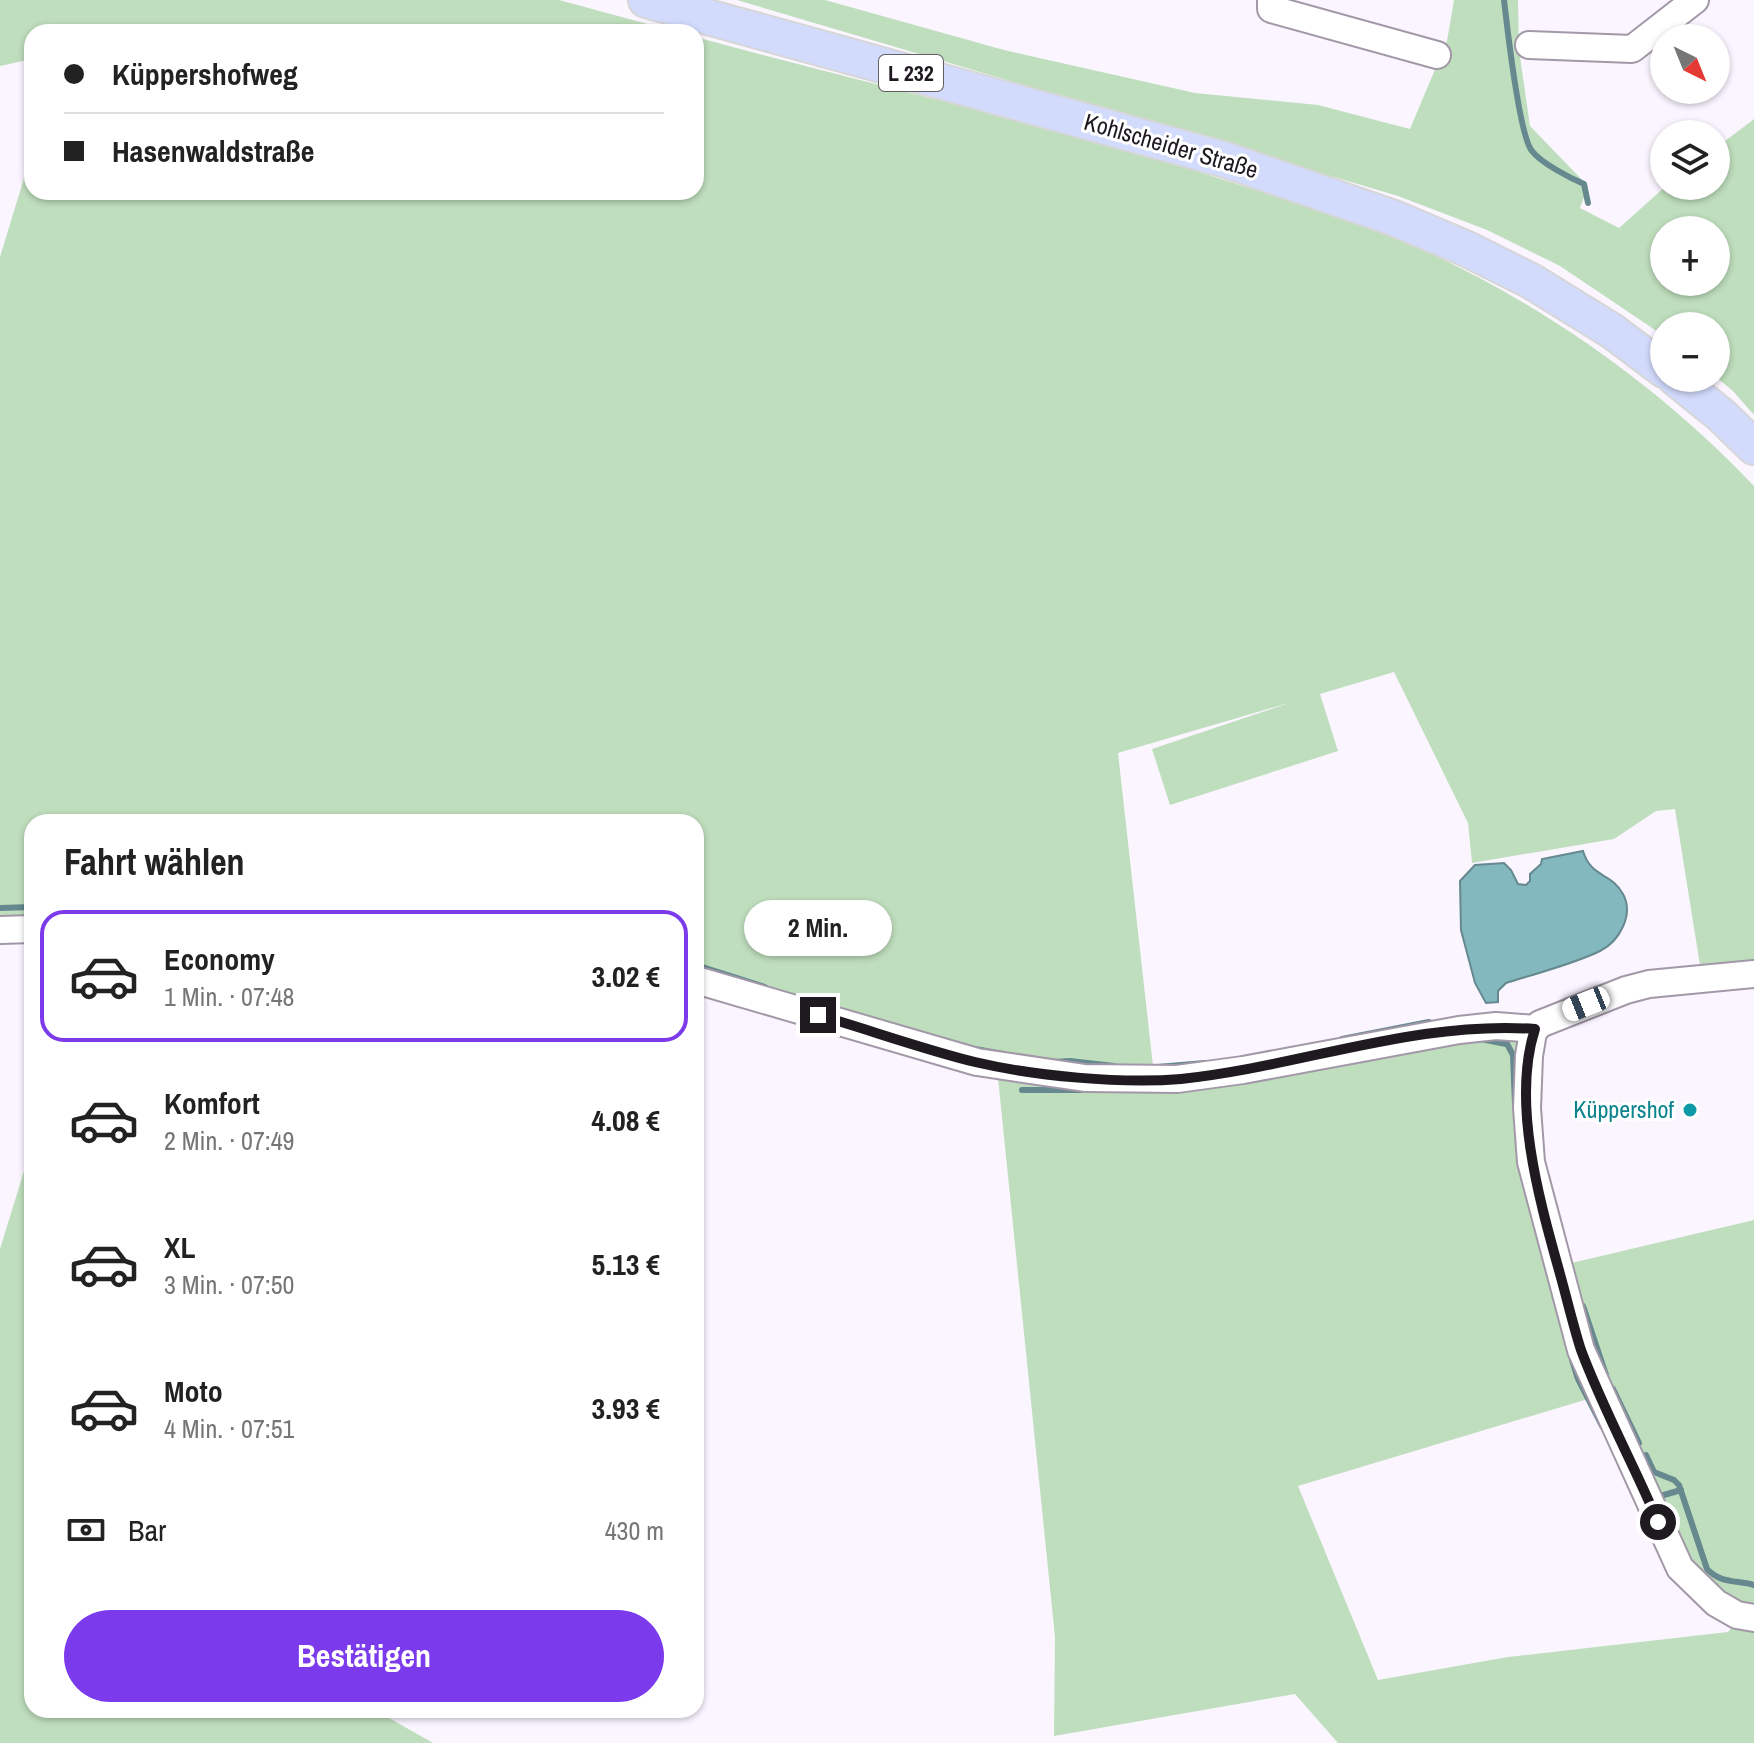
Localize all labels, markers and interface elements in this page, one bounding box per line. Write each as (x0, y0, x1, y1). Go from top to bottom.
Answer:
north arrow (1650, 24, 1730, 104)
map controls (1650, 24, 1730, 392)
text: Küppershofweg (112, 54, 298, 94)
road number: L 232 (879, 55, 943, 91)
street label: Kohlscheider Straße (1081, 105, 1262, 185)
button: layers (1650, 120, 1730, 200)
text: Hasenwaldstraße (112, 131, 314, 171)
button: + (1650, 216, 1730, 296)
button: − (1650, 312, 1730, 392)
text: Fahrt wählen (64, 838, 245, 886)
callout: 2 Min. (744, 899, 892, 955)
text: 2 Min. (788, 910, 848, 945)
text: Economy (164, 939, 275, 979)
icon: car (68, 940, 140, 1012)
text: 3.02 € (592, 956, 660, 996)
text: 1 Min. · 07:48 (164, 979, 294, 1014)
car (1559, 984, 1613, 1024)
route end (800, 997, 836, 1033)
text: Komfort (164, 1083, 260, 1123)
icon: car (68, 1084, 140, 1156)
place label: Küppershof (1573, 1093, 1675, 1125)
text: 4.08 € (592, 1100, 660, 1140)
marker: Küppershof (1681, 1101, 1699, 1119)
text: 2 Min. · 07:49 (164, 1123, 294, 1158)
text: XL (164, 1227, 195, 1267)
icon: car (68, 1228, 140, 1300)
text: 5.13 € (592, 1244, 660, 1284)
text: 3 Min. · 07:50 (164, 1267, 294, 1302)
text: Moto (164, 1371, 223, 1411)
icon: car (68, 1372, 140, 1444)
text: 3.93 € (592, 1388, 660, 1428)
text: 4 Min. · 07:51 (164, 1411, 294, 1446)
route start (1640, 1504, 1676, 1540)
icon: cash (64, 1508, 108, 1552)
text: Bar (128, 1510, 166, 1550)
text: 430 m (605, 1513, 664, 1548)
button: Bestätigen (64, 1610, 664, 1702)

